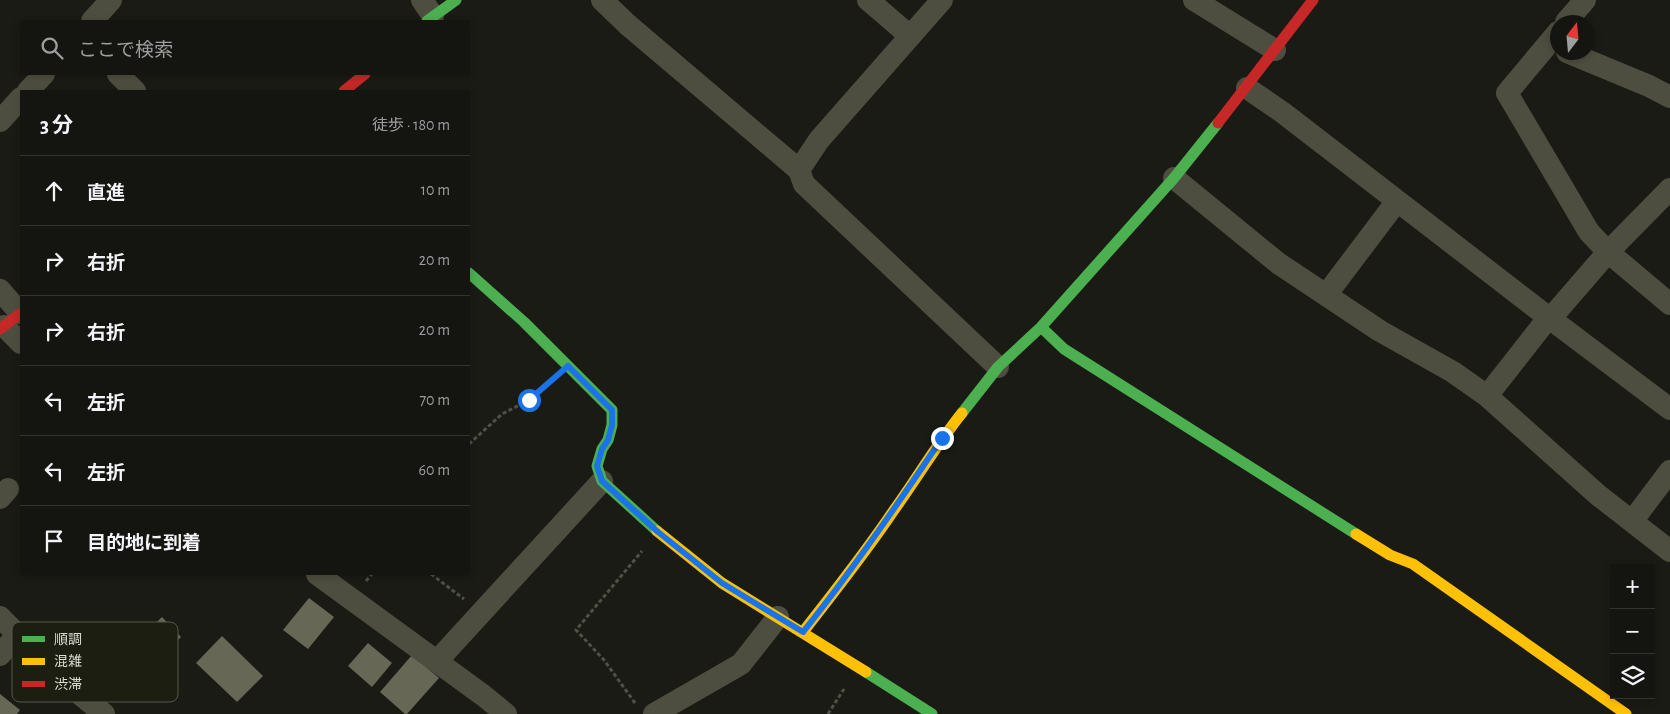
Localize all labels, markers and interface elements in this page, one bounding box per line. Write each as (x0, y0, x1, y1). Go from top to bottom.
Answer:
north arrow (1550, 15, 1595, 60)
search box (20, 20, 470, 75)
icon: search (38, 34, 66, 62)
text: ここで検索 (78, 41, 173, 60)
text: 3 分 (40, 115, 73, 136)
text: 徒歩 · 180 m (372, 117, 450, 133)
icon: ahead (40, 177, 68, 205)
text: 10 m (421, 182, 450, 198)
text: 直進 (87, 184, 125, 203)
icon: right (40, 247, 68, 275)
text: 20 m (419, 252, 450, 268)
text: 右折 (87, 254, 125, 273)
icon: right (40, 317, 68, 345)
text: 20 m (419, 322, 450, 338)
text: 右折 (87, 324, 125, 343)
icon: left (40, 387, 68, 415)
route start (518, 389, 541, 412)
text: 70 m (419, 392, 450, 408)
text: 左折 (87, 394, 125, 413)
route end (931, 427, 954, 450)
icon: left (40, 457, 68, 485)
text: 60 m (419, 462, 450, 478)
text: 左折 (87, 464, 125, 483)
icon: arrive (40, 527, 68, 555)
text: 目的地に到着 (87, 534, 201, 553)
map controls (1610, 564, 1655, 699)
button: + (1610, 564, 1655, 609)
button: − (1610, 609, 1655, 654)
legend (12, 622, 178, 702)
text: 順調 (54, 633, 82, 647)
text: 混雑 (54, 653, 82, 669)
button: layers (1610, 654, 1655, 699)
text: 渋滞 (54, 677, 82, 692)

